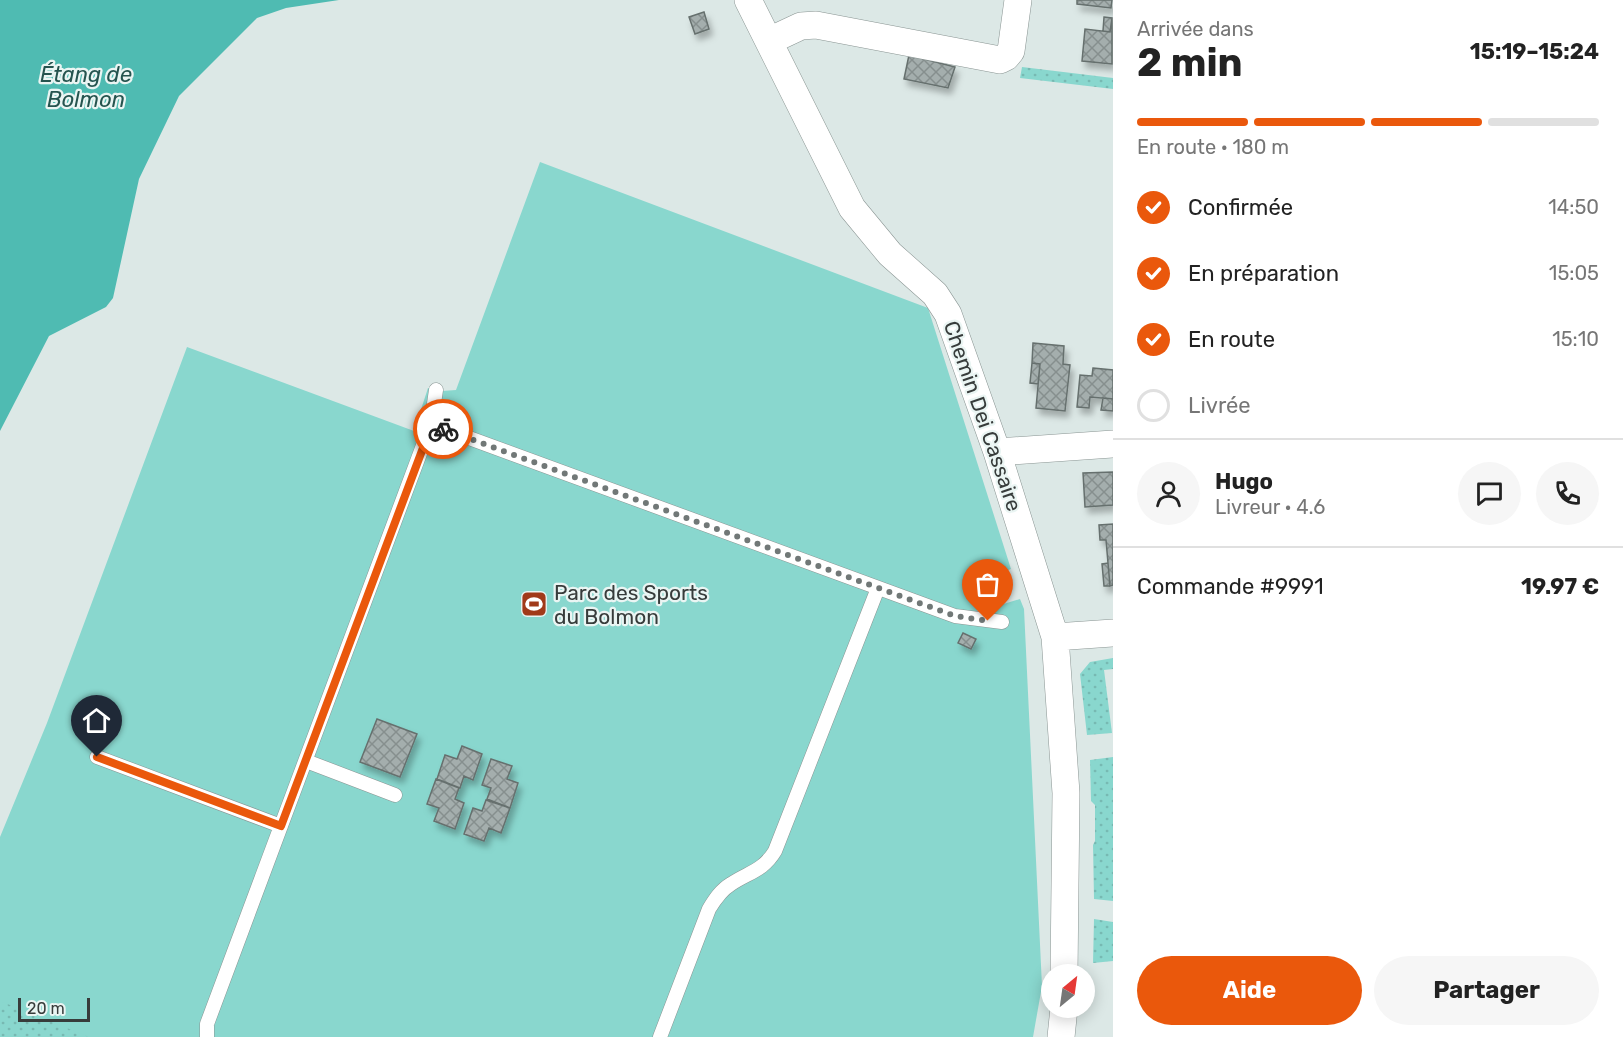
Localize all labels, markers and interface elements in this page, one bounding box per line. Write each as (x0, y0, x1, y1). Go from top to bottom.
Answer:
text: Arrivée dans (1137, 17, 1254, 41)
text: 15:19–15:24 (1470, 38, 1599, 65)
text: 2 min (1137, 40, 1243, 86)
water label: Étang de Bolmon (40, 61, 132, 113)
text: En route · 180 m (1137, 135, 1289, 159)
icon: check (1137, 191, 1170, 224)
text: Confirmée (1188, 194, 1293, 221)
text: 14:50 (1548, 195, 1599, 219)
icon: check (1137, 257, 1170, 290)
text: En préparation (1188, 260, 1339, 287)
text: 15:05 (1549, 261, 1599, 285)
street label: Chemin Dei Cassaire (939, 317, 1027, 515)
icon: check (1137, 323, 1170, 356)
text: En route (1188, 326, 1275, 353)
text: 15:10 (1552, 327, 1599, 351)
text: Livrée (1188, 392, 1251, 419)
courier (413, 399, 473, 459)
icon: bike (427, 413, 460, 446)
button: person (1137, 462, 1200, 525)
button: chat (1458, 462, 1521, 525)
button: phone (1536, 462, 1599, 525)
text: Hugo (1215, 468, 1273, 495)
text: Livreur · 4.6 (1215, 495, 1325, 519)
pin (962, 559, 1013, 621)
icon: bag (971, 568, 1004, 601)
text: Commande #9991 (1137, 573, 1324, 600)
text: 19.97 € (1521, 573, 1599, 600)
place label: Parc des Sports du Bolmon (554, 580, 708, 629)
sports icon: Parc des Sports du Bolmon (519, 589, 549, 619)
pin (71, 695, 122, 757)
icon: home (80, 704, 113, 737)
button: Aide (1137, 956, 1362, 1025)
button: Partager (1374, 956, 1599, 1025)
north arrow (1041, 964, 1095, 1018)
map controls (1041, 964, 1095, 1018)
scale bar (18, 995, 90, 1022)
text: 20 m (27, 999, 65, 1018)

